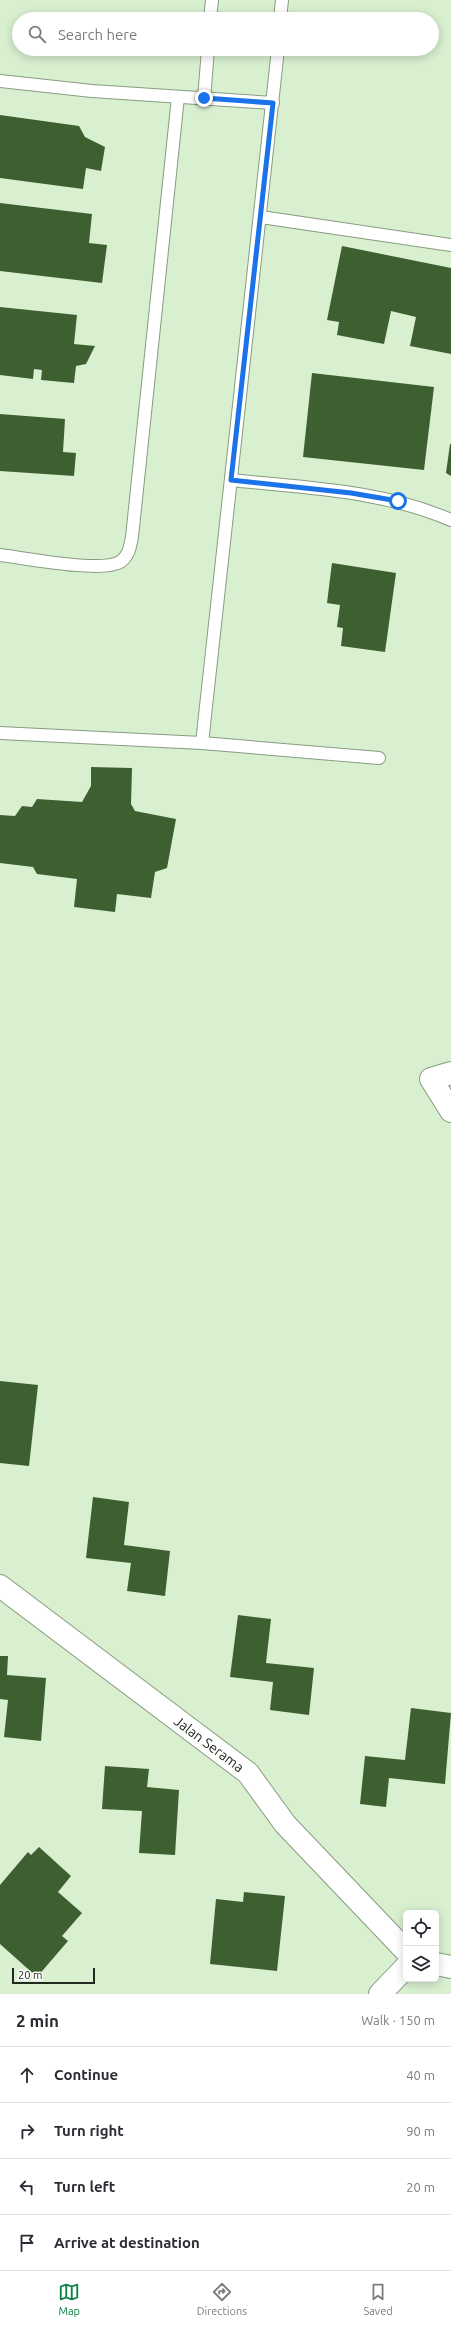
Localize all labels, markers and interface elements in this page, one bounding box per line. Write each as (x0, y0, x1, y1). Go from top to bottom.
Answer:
search box (12, 12, 439, 56)
icon: search (26, 23, 48, 45)
text: Search here (58, 26, 137, 43)
route end (195, 89, 213, 107)
route start (389, 492, 407, 510)
street label: Jalan Serama (171, 1713, 247, 1775)
map controls (403, 1910, 439, 1982)
button: locate (403, 1910, 439, 1946)
button: layers (403, 1946, 439, 1982)
scale bar (12, 1966, 95, 1985)
text: 20 m (18, 1969, 42, 1981)
text: 2 min (16, 2011, 59, 2030)
text: Walk · 150 m (361, 2013, 435, 2027)
icon: ahead (16, 2064, 38, 2086)
text: Continue (54, 2066, 118, 2083)
text: 40 m (406, 2068, 435, 2082)
icon: right (16, 2120, 38, 2142)
text: Turn right (54, 2122, 124, 2139)
text: 90 m (406, 2124, 435, 2138)
icon: left (16, 2176, 38, 2198)
text: Turn left (54, 2178, 115, 2195)
text: 20 m (406, 2180, 435, 2194)
icon: arrive (16, 2232, 38, 2254)
text: Arrive at destination (54, 2234, 200, 2251)
tab: Map (58, 2281, 80, 2317)
tab: Directions (197, 2281, 247, 2317)
tab: Saved (363, 2281, 393, 2317)

